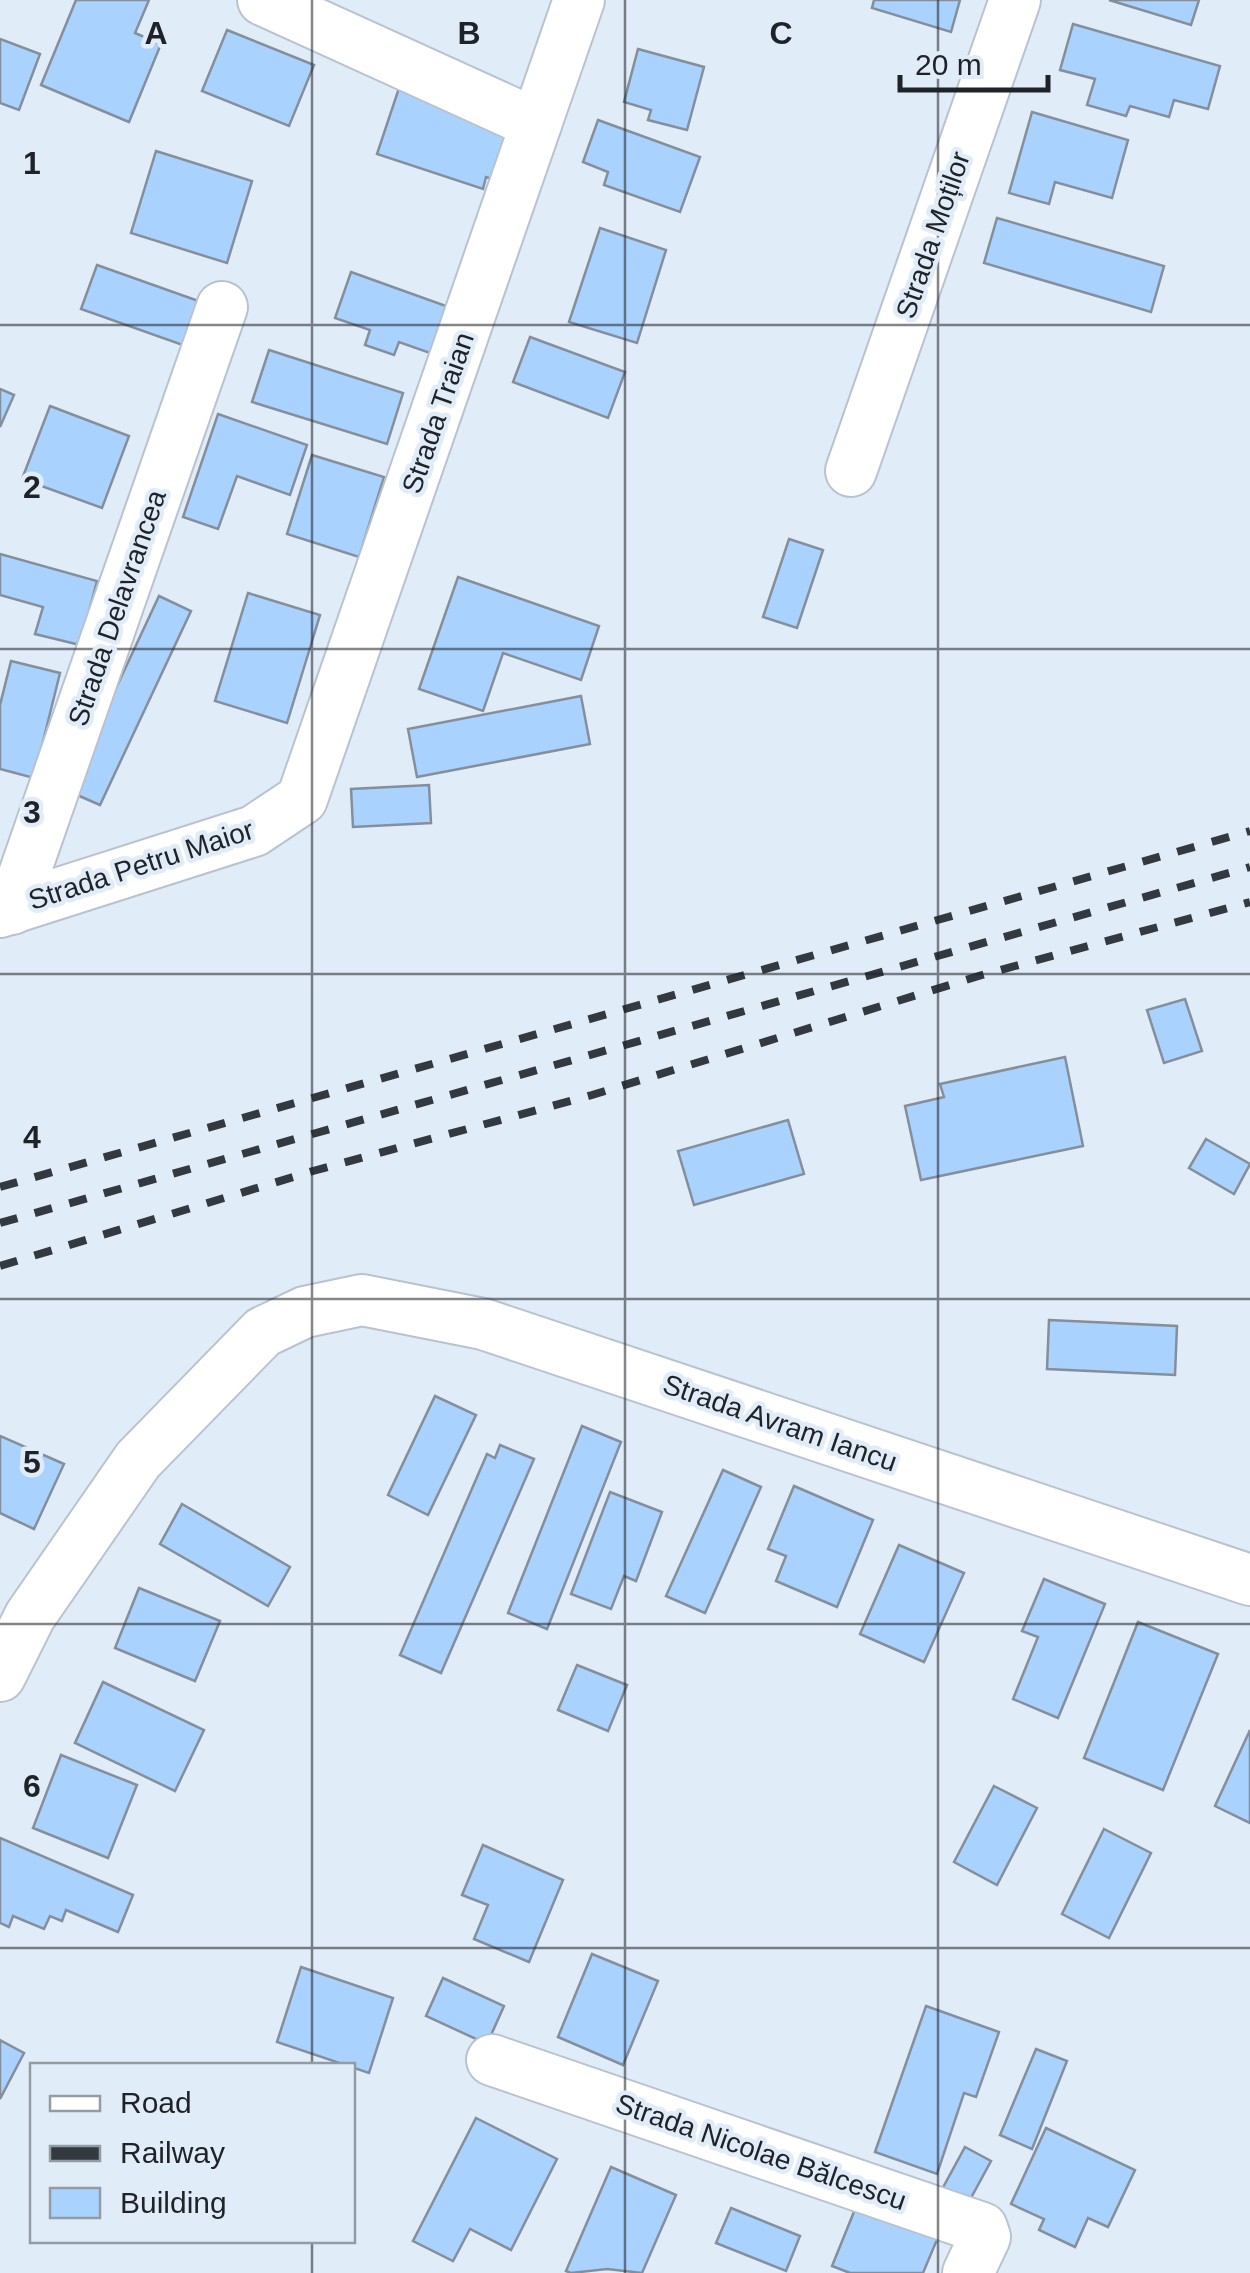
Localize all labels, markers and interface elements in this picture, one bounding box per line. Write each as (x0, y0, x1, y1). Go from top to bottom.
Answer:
text: A (144, 15, 168, 51)
text: B (457, 15, 481, 51)
text: C (769, 15, 793, 51)
scale bar (900, 30, 1048, 92)
text: 20 m (915, 48, 982, 81)
text: 1 (23, 145, 41, 181)
street label: Strada Moților (890, 148, 976, 322)
street label: Strada Traian (396, 328, 480, 498)
text: 2 (23, 469, 41, 505)
street label: Strada Delavrancea (62, 486, 172, 730)
text: 3 (23, 794, 41, 830)
street label: Strada Petru Maior (24, 814, 258, 916)
text: 4 (23, 1119, 41, 1155)
street label: Strada Avram Iancu (659, 1368, 901, 1478)
text: 5 (23, 1444, 41, 1480)
text: 6 (23, 1768, 41, 1804)
legend (30, 2063, 355, 2243)
text: Road (120, 2086, 192, 2119)
street label: Strada Nicolae Bălcescu (612, 2088, 910, 2216)
text: Railway (120, 2136, 225, 2169)
text: Building (120, 2186, 227, 2219)

